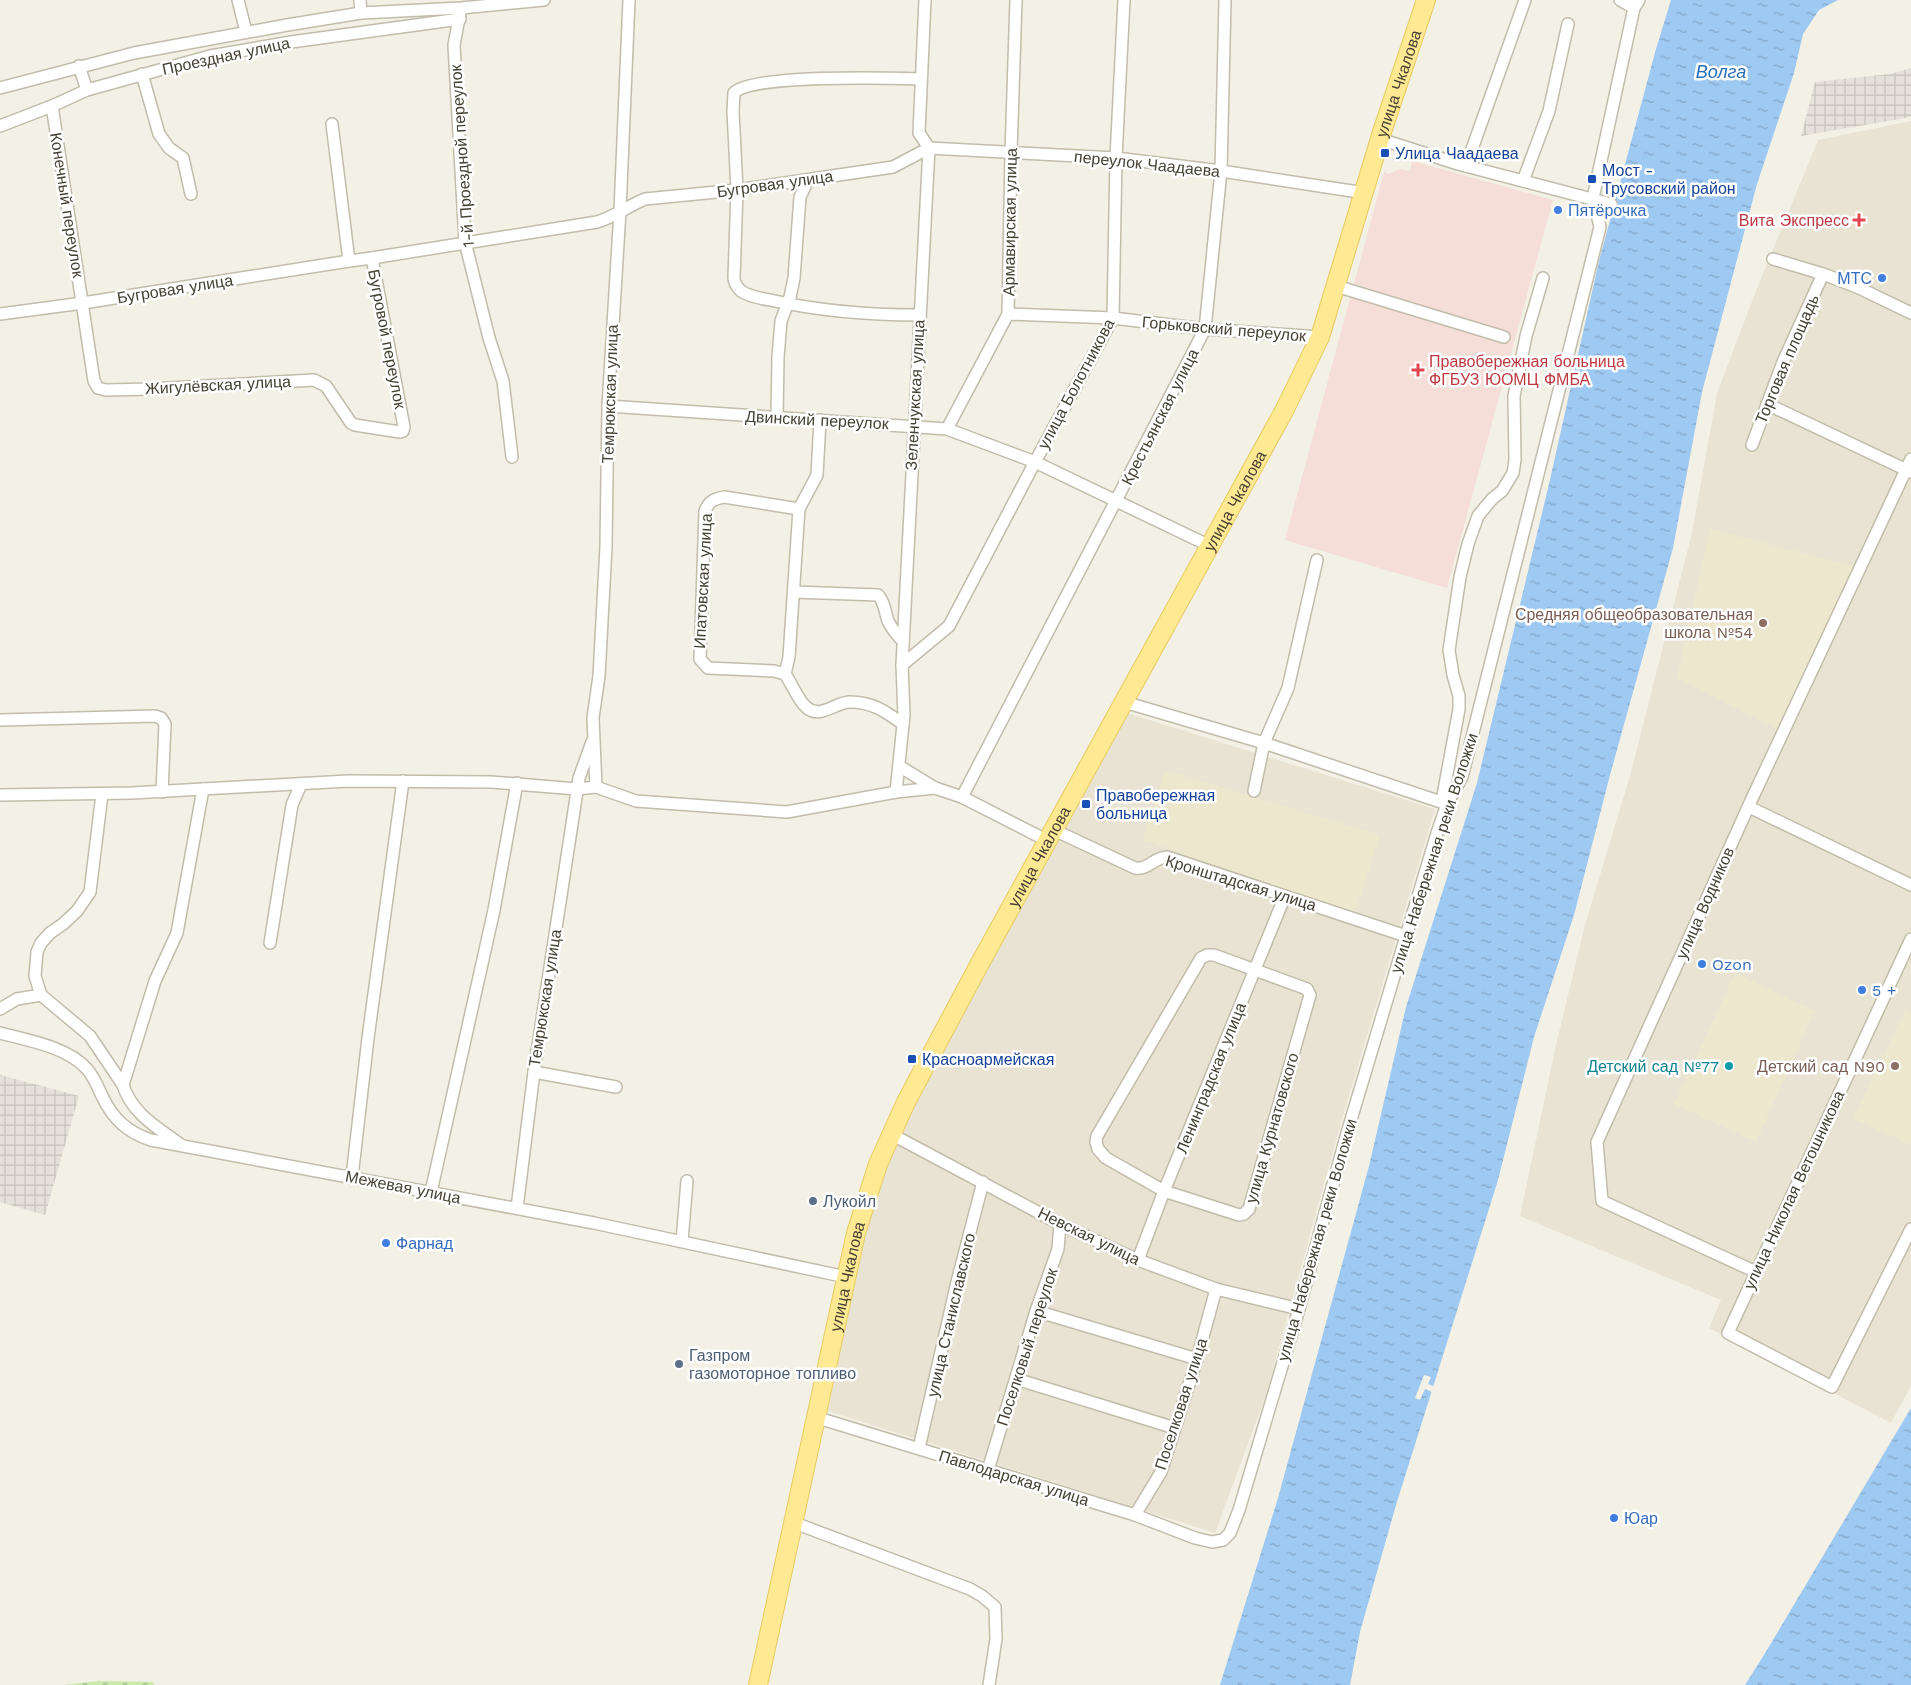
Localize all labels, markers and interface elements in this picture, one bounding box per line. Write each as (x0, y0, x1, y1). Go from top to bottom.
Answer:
street label: улица Чкалова (1371, 27, 1425, 140)
street label: Проездная улица (160, 33, 292, 79)
water label: Волга (1696, 61, 1746, 82)
street label: 1-й Проездной переулок (446, 63, 478, 248)
street label: Конечный переулок (46, 131, 88, 280)
place label: Улица Чаадаева (1395, 144, 1519, 163)
street label: переулок Чаадаева (1073, 147, 1221, 181)
marker: Улица Чаадаева (1379, 147, 1391, 159)
street label: Армавирская улица (999, 148, 1021, 296)
place label: Мост - Трусовский район (1602, 161, 1736, 198)
street label: Бугровая улица (716, 166, 834, 202)
marker: Мост - Трусовский район (1586, 173, 1598, 185)
place label: Пятёрочка (1568, 201, 1647, 220)
marker: Пятёрочка (1552, 204, 1564, 216)
place label: Вита Экспресс (1739, 211, 1849, 230)
marker: Вита Экспресс (1853, 214, 1865, 226)
street label: Бугровой переулок (364, 268, 410, 411)
place label: МТС (1837, 269, 1872, 288)
street label: Бугровая улица (116, 270, 234, 308)
marker: МТС (1876, 272, 1888, 284)
street label: Торговая площадь (1751, 291, 1823, 427)
street label: Горьковский переулок (1141, 312, 1308, 346)
street label: улица Болотникова (1034, 315, 1118, 452)
street label: Зеленчукская улица (902, 319, 928, 471)
street label: Темрюкская улица (598, 324, 622, 464)
street label: Крестьянская улица (1117, 345, 1203, 488)
place label: Правобережная больница ФГБУЗ ЮОМЦ ФМБА (1429, 352, 1625, 389)
marker: Правобережная больница ФГБУЗ ЮОМЦ ФМБА (1411, 363, 1425, 377)
street label: Жигулёвская улица (145, 372, 292, 398)
street label: Двинский переулок (745, 407, 890, 433)
street label: улица Чкалова (1199, 447, 1270, 555)
street label: Ипатовская улица (690, 513, 716, 649)
place label: Средняя общеобразовательная школа №54 (1515, 605, 1753, 642)
marker: Средняя общеобразовательная школа №54 (1757, 617, 1769, 629)
street label: улица Набережная реки Воложки (1386, 731, 1482, 975)
place label: Правобережная больница (1096, 786, 1215, 823)
marker: Правобережная больница (1080, 798, 1092, 810)
street label: улица Чкалова (1003, 803, 1074, 910)
street label: улица Водников (1672, 844, 1738, 962)
street label: Кронштадская улица (1163, 851, 1319, 915)
street label: Темрюкская улица (525, 928, 565, 1068)
place label: Ozon (1712, 955, 1752, 974)
marker: Ozon (1696, 958, 1708, 970)
place label: 5 + (1872, 981, 1896, 1000)
marker: 5 + (1856, 984, 1868, 996)
street label: Ленинградская улица (1172, 1000, 1250, 1156)
place label: Красноармейская (922, 1050, 1054, 1069)
street label: улица Курнатовского (1241, 1050, 1303, 1205)
marker: Красноармейская (906, 1053, 918, 1065)
place label: Детский сад №77 (1587, 1057, 1719, 1076)
place label: Детский сад N90 (1757, 1057, 1885, 1076)
marker: Детский сад №77 (1723, 1060, 1735, 1072)
marker: Детский сад N90 (1889, 1060, 1901, 1072)
street label: улица Николая Ветошникова (1740, 1088, 1849, 1292)
street label: улица Набережная реки Воложки (1273, 1117, 1361, 1363)
street label: Межевая улица (344, 1166, 462, 1208)
place label: Лукойл (823, 1192, 876, 1211)
marker: Лукойл (807, 1195, 819, 1207)
street label: Невская улица (1035, 1203, 1143, 1269)
street label: улица Чкалова (825, 1219, 869, 1333)
street label: улица Станиславского (923, 1231, 979, 1399)
place label: Фарнад (396, 1234, 454, 1253)
marker: Фарнад (380, 1237, 392, 1249)
street label: Поселковый переулок (992, 1265, 1062, 1428)
street label: Поселковая улица (1151, 1336, 1211, 1472)
place label: Газпром газомоторное топливо (689, 1346, 856, 1383)
marker: Газпром газомоторное топливо (673, 1358, 685, 1370)
street label: Павлодарская улица (937, 1446, 1091, 1510)
place label: Юар (1624, 1509, 1658, 1528)
marker: Юар (1608, 1512, 1620, 1524)

